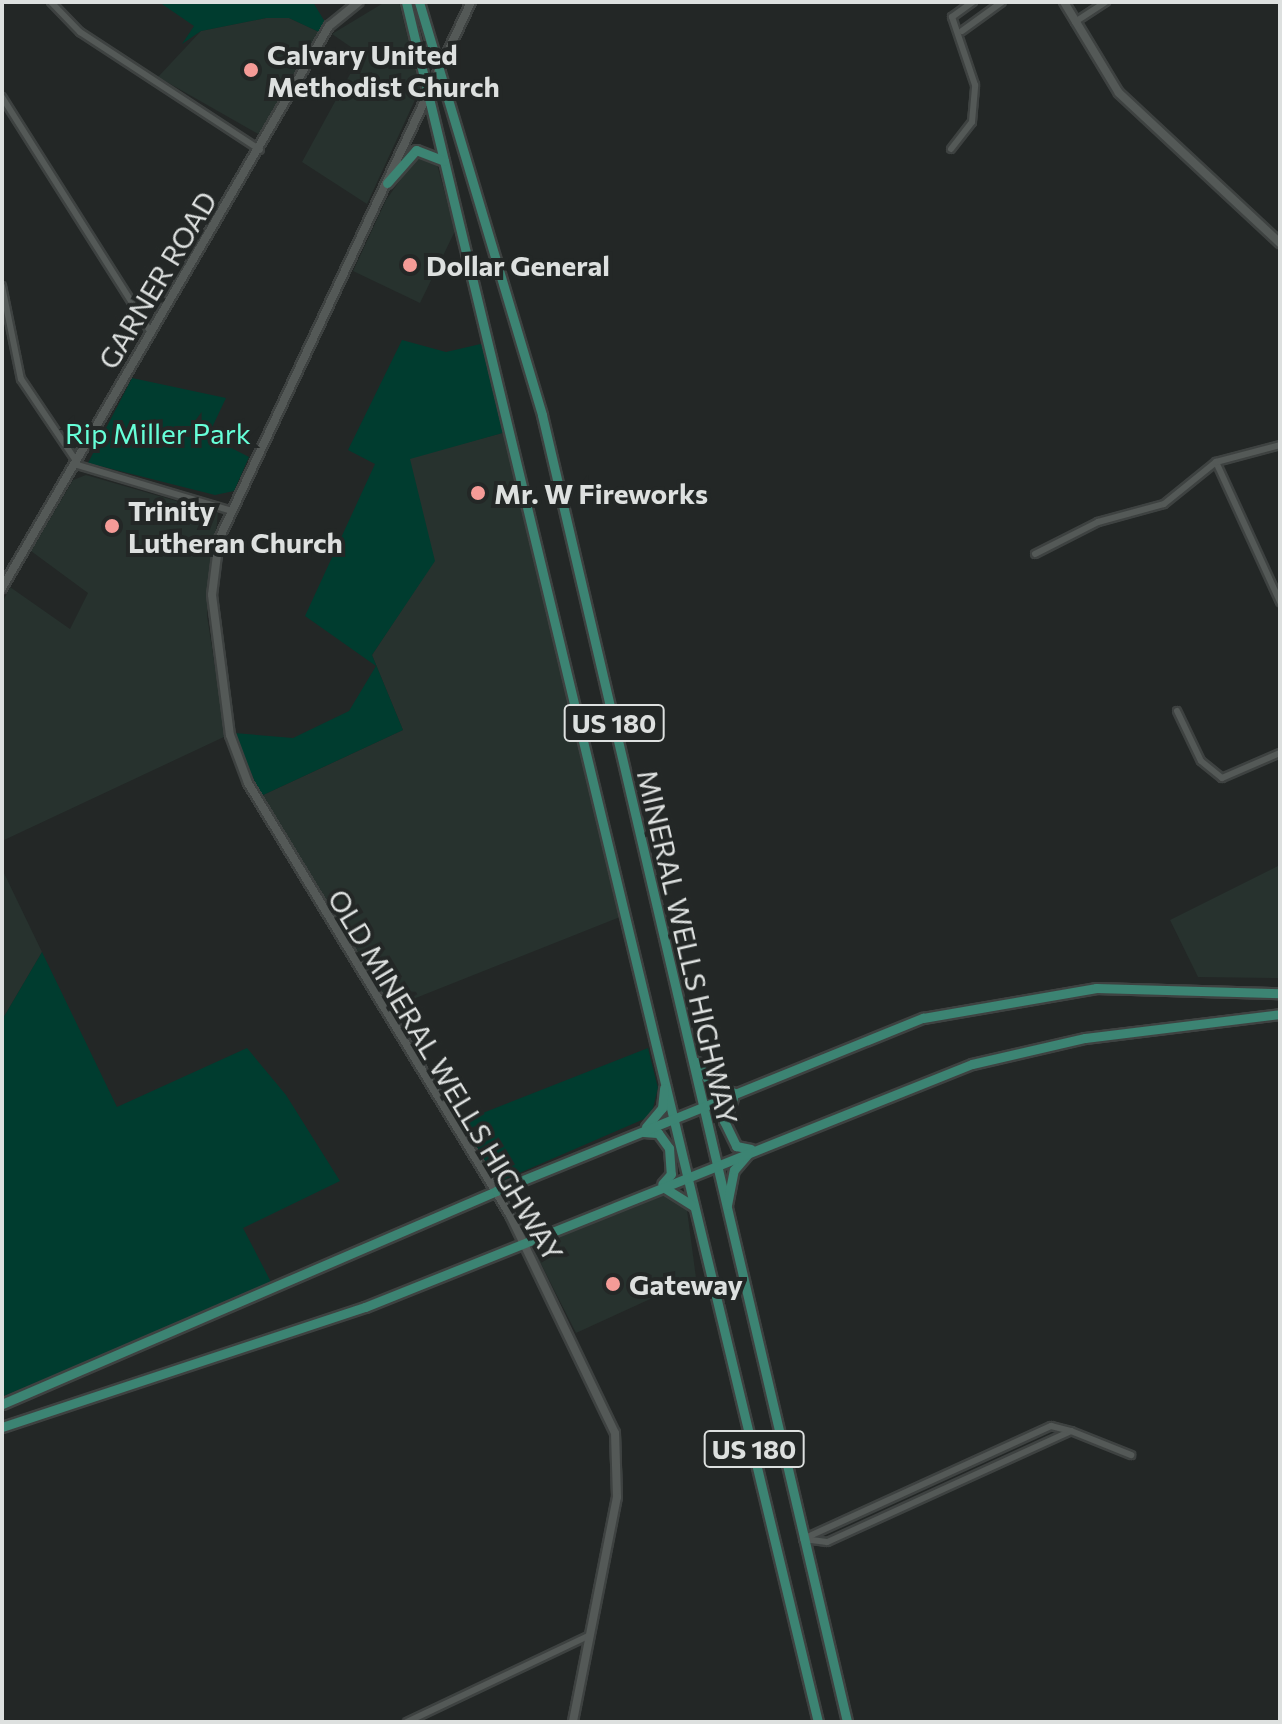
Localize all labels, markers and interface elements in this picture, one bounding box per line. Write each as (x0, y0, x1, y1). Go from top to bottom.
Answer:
place label: Calvary United Methodist Church (267, 37, 500, 103)
marker: Calvary United Methodist Church (242, 61, 260, 79)
street label: GARNER ROAD (91, 185, 223, 375)
place label: Dollar General (426, 248, 610, 282)
marker: Dollar General (401, 256, 419, 274)
park label: Rip Miller Park (65, 416, 251, 450)
place label: Mr. W Fireworks (494, 476, 708, 510)
marker: Mr. W Fireworks (469, 484, 487, 502)
place label: Trinity Lutheran Church (128, 493, 343, 559)
marker: Trinity Lutheran Church (103, 517, 121, 535)
road number: US 180 (562, 701, 666, 745)
street label: MINERAL WELLS HIGHWAY (631, 766, 745, 1128)
street label: OLD MINERAL WELLS HIGHWAY (321, 883, 571, 1267)
place label: Gateway (629, 1267, 743, 1301)
marker: Gateway (604, 1275, 622, 1293)
road number: US 180 (702, 1427, 806, 1471)

